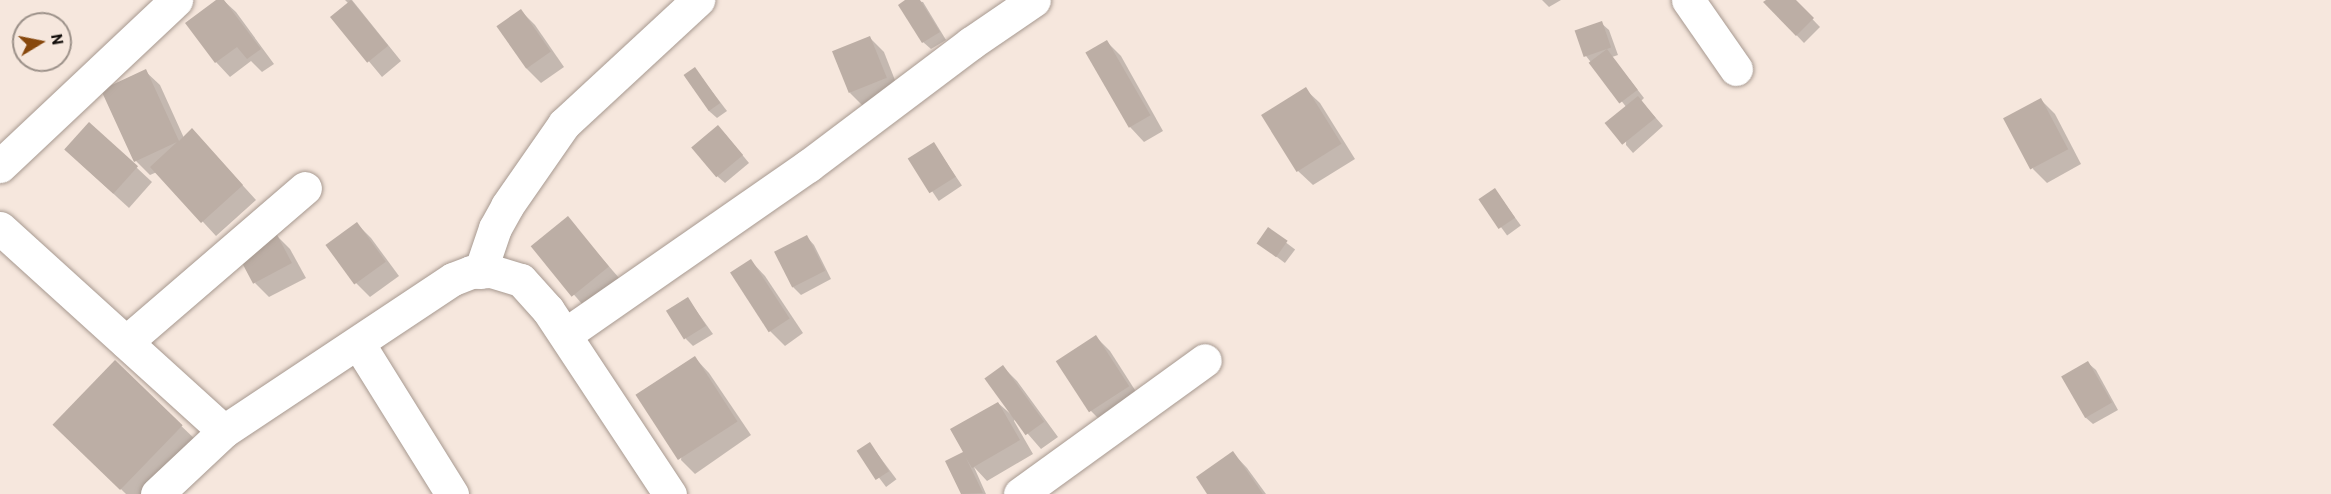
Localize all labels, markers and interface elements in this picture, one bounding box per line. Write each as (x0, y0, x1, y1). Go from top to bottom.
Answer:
north arrow (12, 12, 72, 72)
text: N (48, 32, 69, 46)

